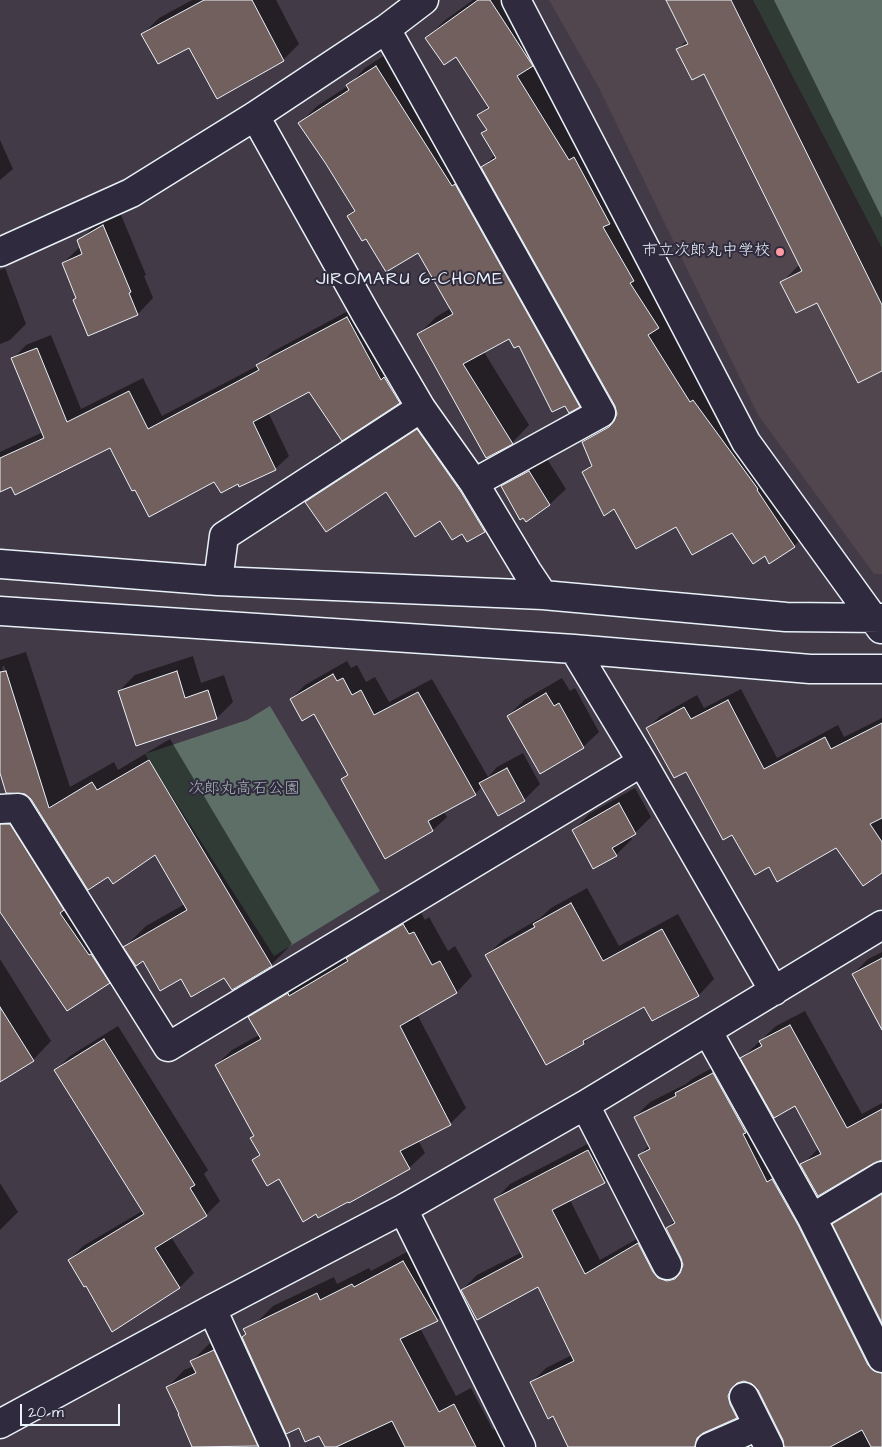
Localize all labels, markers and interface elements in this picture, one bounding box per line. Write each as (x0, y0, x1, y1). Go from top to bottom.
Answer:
place label: 市立次郎丸中学校 (642, 242, 770, 262)
marker: 市立次郎丸中学校 (774, 246, 786, 258)
district label: JIROMARU 6-CHOME (314, 269, 506, 291)
park label: 次郎丸高石公園 (188, 780, 300, 800)
scale bar (22, 1394, 122, 1426)
text: 20 m (28, 1402, 64, 1423)

